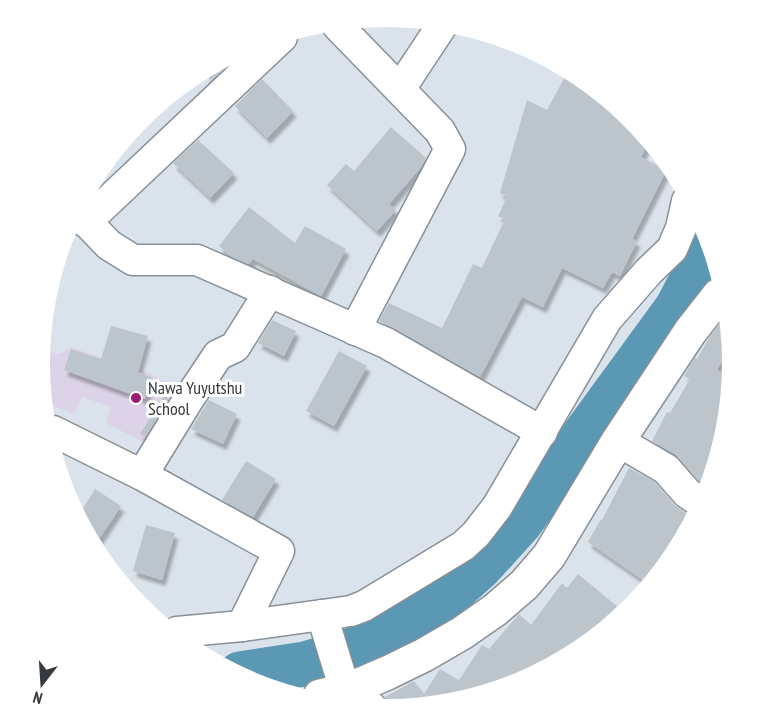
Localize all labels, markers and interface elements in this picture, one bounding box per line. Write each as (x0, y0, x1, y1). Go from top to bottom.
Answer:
place label: Nawa Yuyutshu School (148, 376, 242, 420)
marker: Nawa Yuyutshu School (129, 391, 143, 405)
north arrow (12, 654, 72, 714)
text: N (31, 688, 45, 709)

